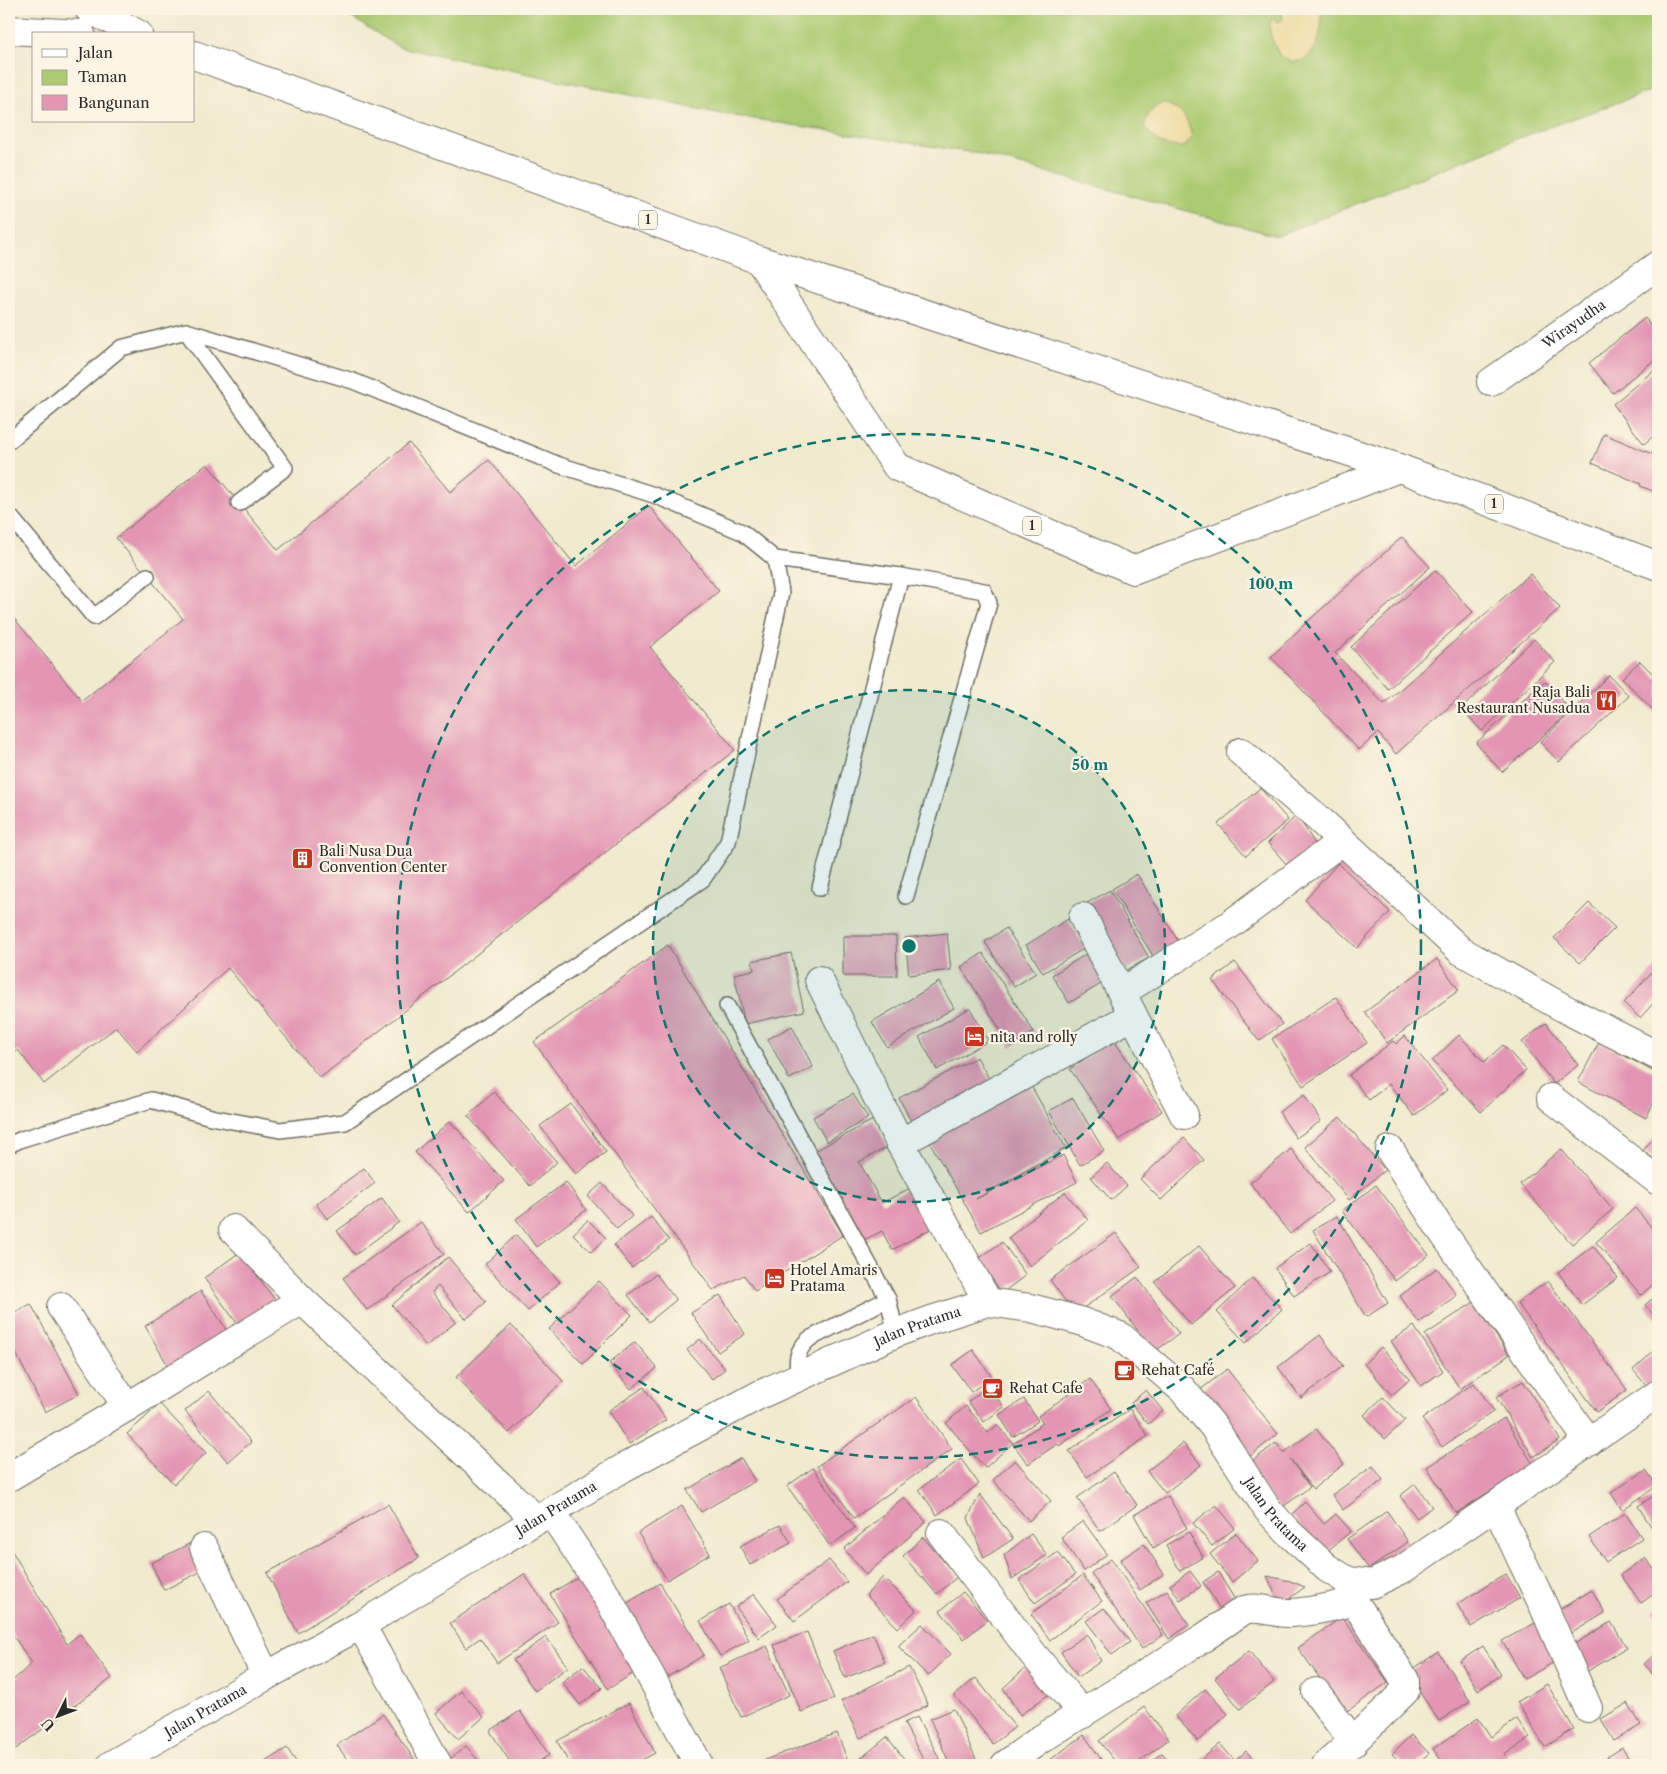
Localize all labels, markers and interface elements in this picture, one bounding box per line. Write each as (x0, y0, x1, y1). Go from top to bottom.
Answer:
legend (32, 32, 195, 122)
text: Jalan (76, 43, 113, 62)
text: Taman (78, 67, 128, 86)
text: Bangunan (78, 93, 150, 112)
road number: 1 (639, 210, 657, 230)
street label: Wirayudha (1538, 295, 1610, 353)
road number: 1 (1485, 494, 1503, 514)
road number: 1 (1023, 516, 1041, 536)
text: 100 m (1249, 574, 1293, 593)
place label: Raja Bali Restaurant Nusadua (1456, 683, 1591, 717)
restaurant icon: Raja Bali Restaurant Nusadua (1594, 688, 1618, 712)
text: 50 m (1072, 755, 1108, 774)
place label: Bali Nusa Dua Convention Center (319, 842, 447, 876)
building icon: Bali Nusa Dua Convention Center (291, 847, 315, 871)
centre of rings (900, 937, 918, 955)
hotel icon: nita and rolly (962, 1025, 986, 1049)
place label: nita and rolly (990, 1028, 1078, 1046)
place label: Hotel Amaris Pratama (790, 1261, 877, 1295)
hotel icon: Hotel Amaris Pratama (762, 1266, 786, 1290)
street label: Jalan Pratama (869, 1302, 964, 1352)
cafe icon: Rehat Café (1113, 1358, 1137, 1382)
place label: Rehat Café (1141, 1361, 1215, 1379)
cafe icon: Rehat Cafe (981, 1376, 1005, 1400)
place label: Rehat Cafe (1009, 1379, 1083, 1397)
street label: Jalan Pratama (1239, 1472, 1312, 1555)
street label: Jalan Pratama (511, 1477, 600, 1540)
street label: Jalan Pratama (160, 1680, 250, 1742)
north arrow (32, 1692, 82, 1742)
text: U (37, 1714, 59, 1735)

